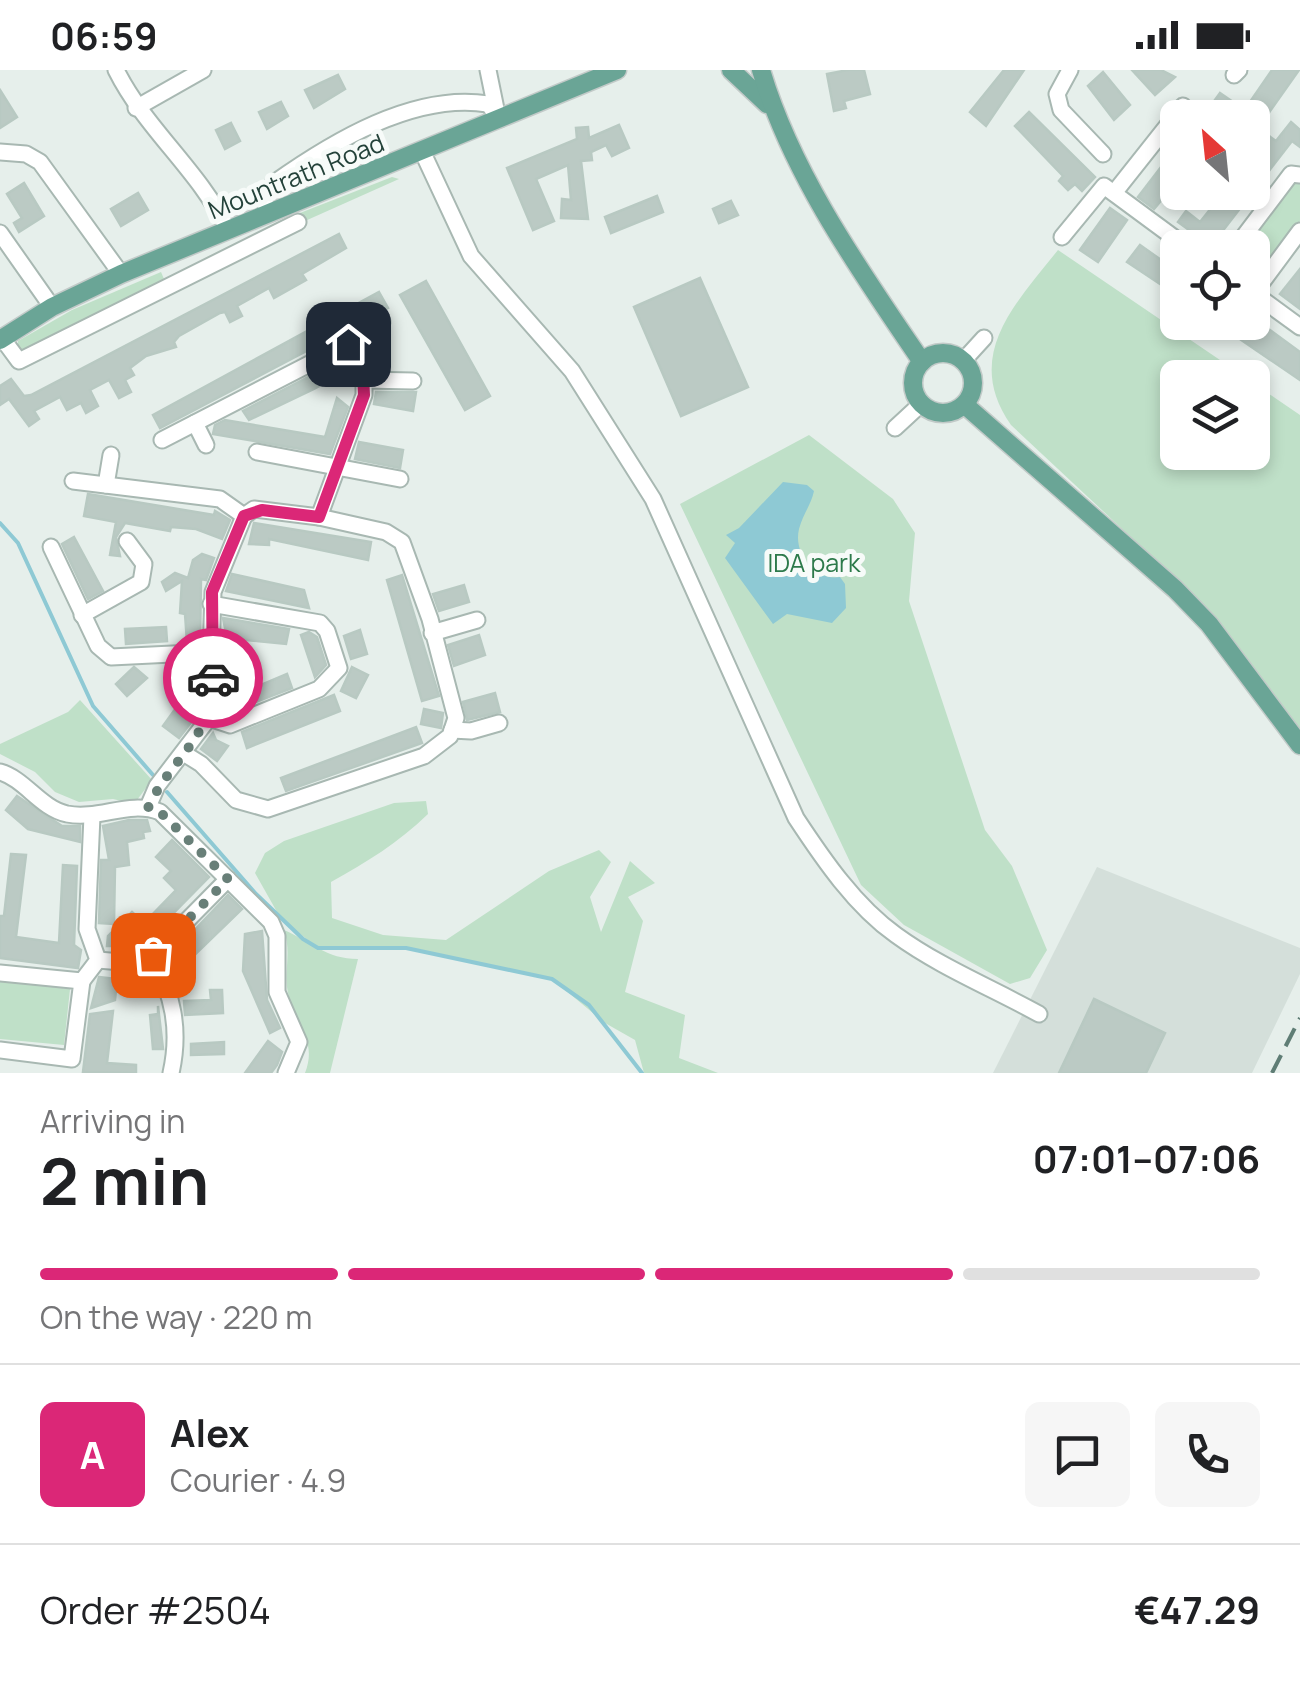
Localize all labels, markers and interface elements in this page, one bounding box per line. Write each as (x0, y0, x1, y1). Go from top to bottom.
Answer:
text: 06:59 (50, 9, 158, 61)
north arrow (1160, 100, 1270, 210)
map controls (1160, 100, 1270, 470)
street label: Mountrath Road (203, 125, 389, 227)
button: locate (1160, 230, 1270, 340)
pin (306, 302, 391, 387)
icon: home (321, 317, 376, 372)
button: layers (1160, 360, 1270, 470)
park label: IDA park (767, 545, 861, 580)
courier (163, 628, 263, 728)
icon: car (186, 651, 241, 706)
pin (111, 913, 196, 998)
icon: bag (126, 928, 181, 983)
text: Arriving in (40, 1099, 185, 1143)
text: 07:01–07:06 (1033, 1132, 1260, 1184)
text: 2 min (40, 1136, 209, 1225)
text: On the way · 220 m (40, 1295, 312, 1339)
button: chat (1025, 1402, 1130, 1507)
button: phone (1155, 1402, 1260, 1507)
text: Alex (170, 1406, 249, 1458)
text: A (80, 1428, 105, 1480)
text: Courier · 4.9 (170, 1458, 346, 1502)
text: Order #2504 (40, 1583, 271, 1635)
text: €47.29 (1134, 1583, 1260, 1635)

